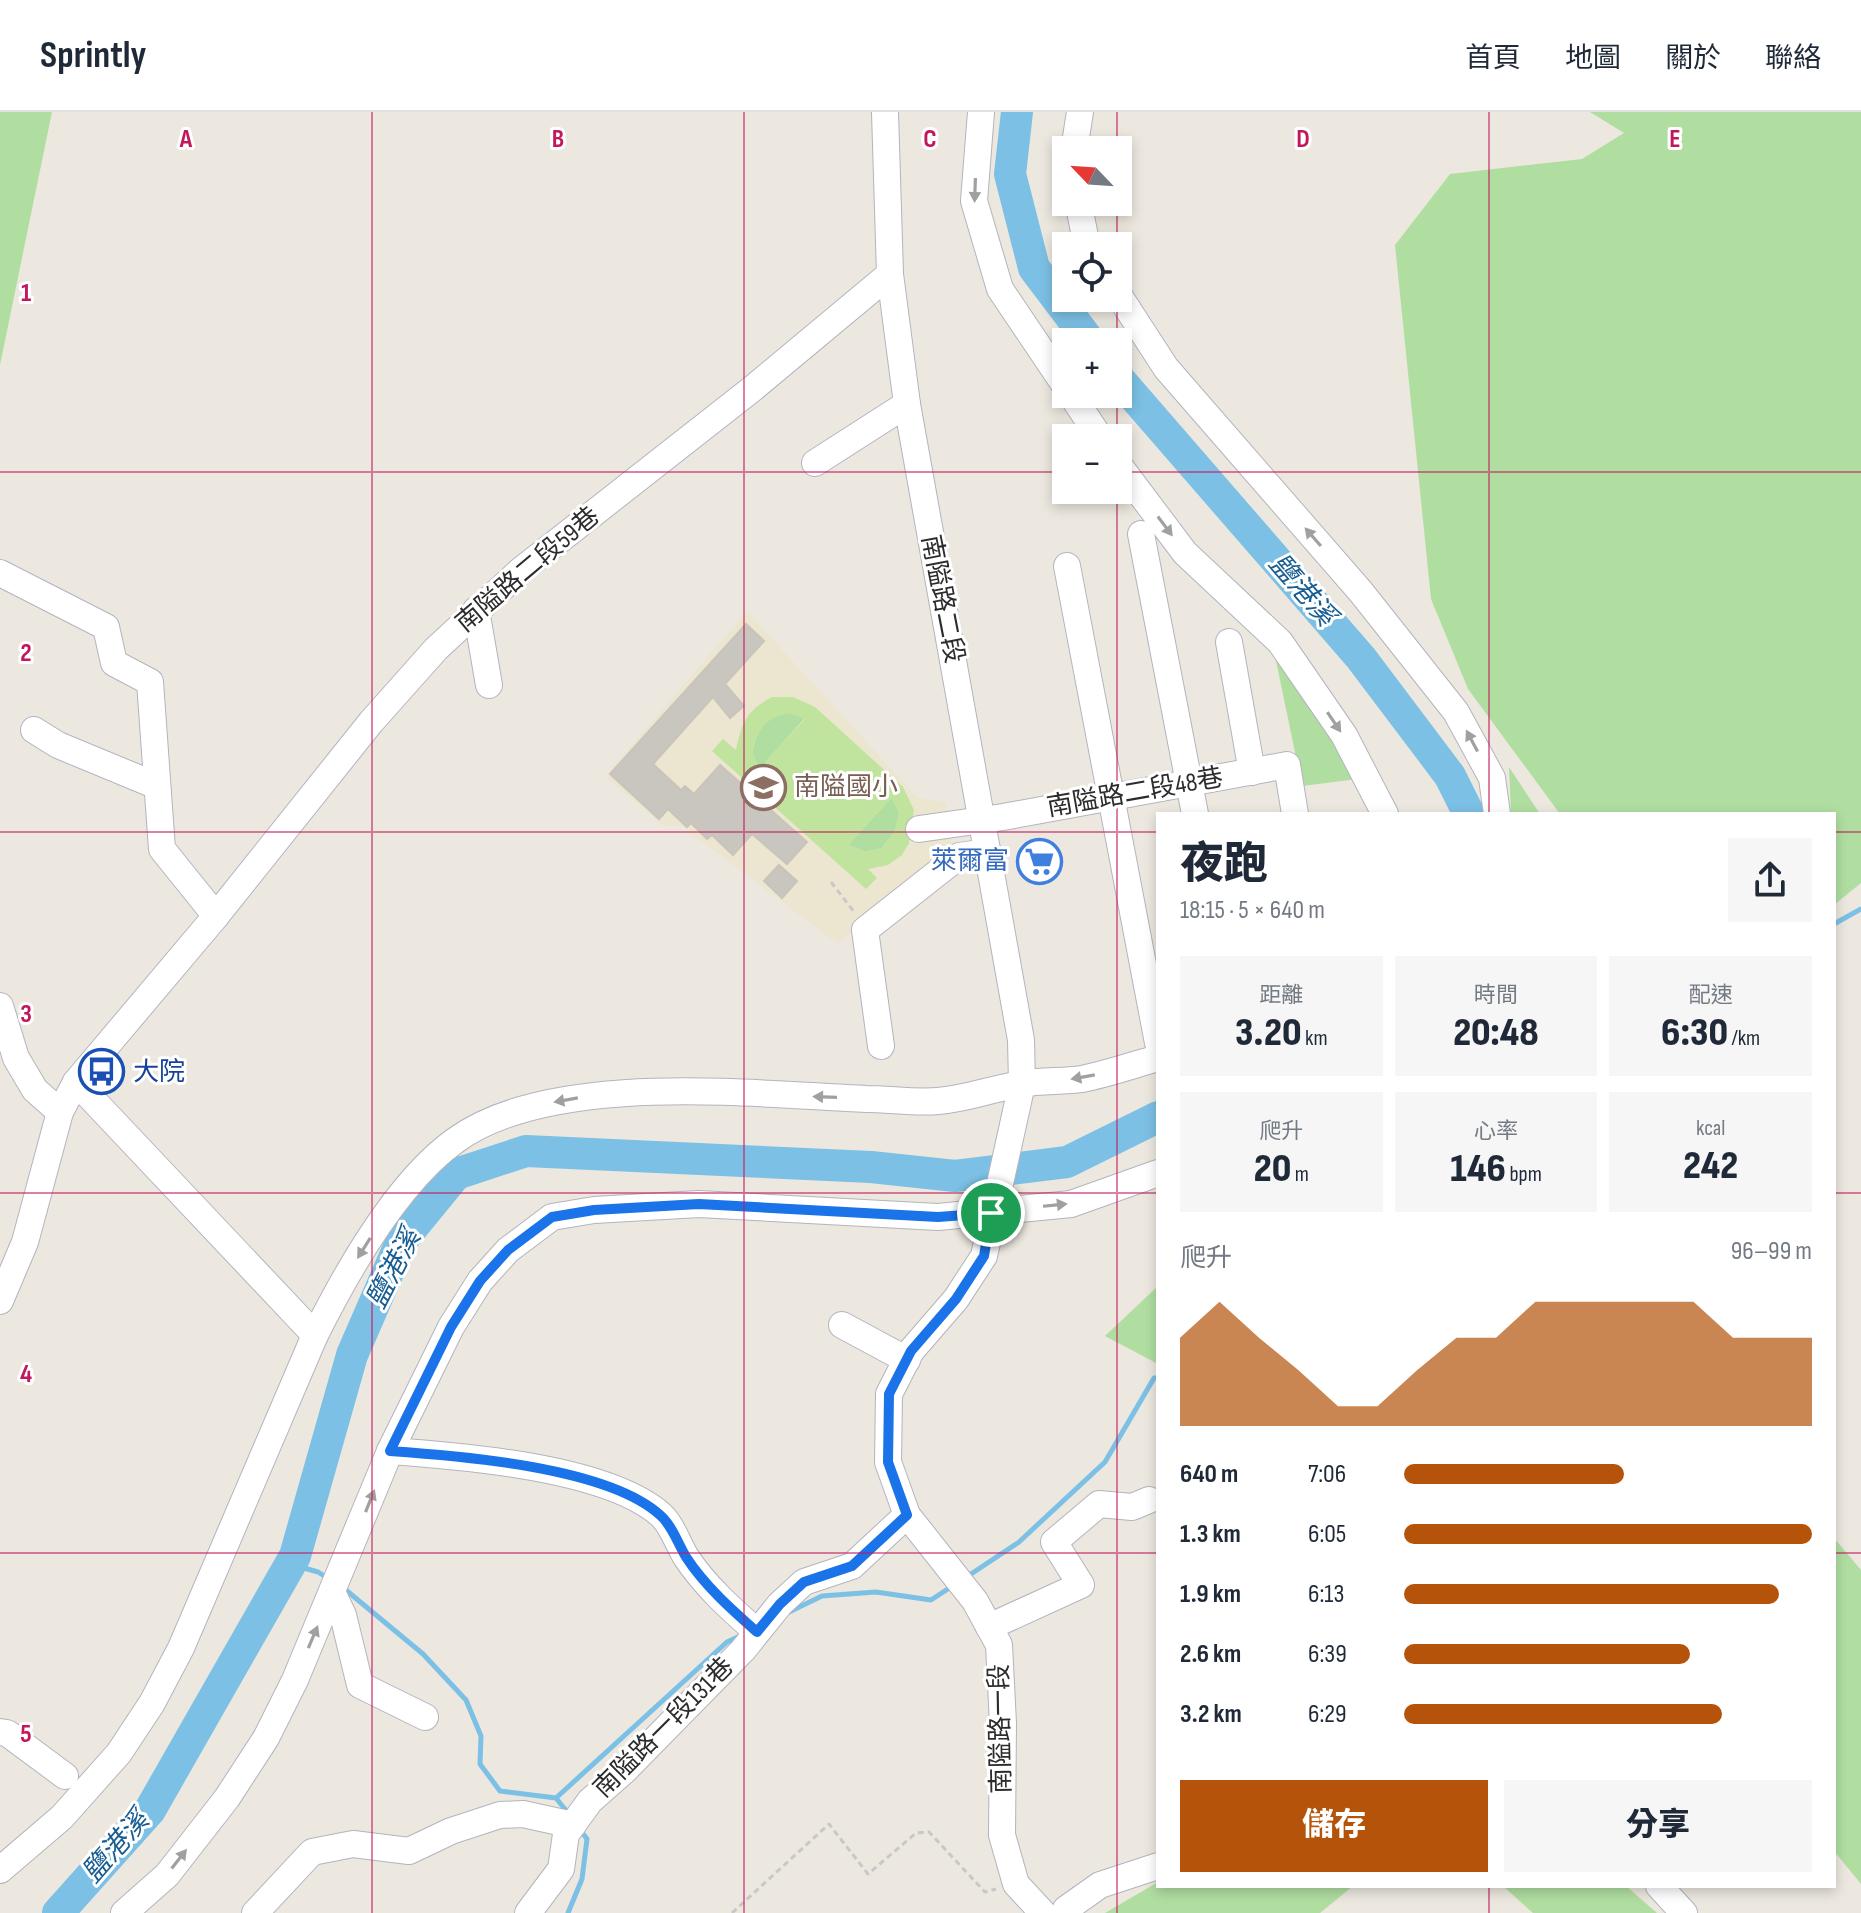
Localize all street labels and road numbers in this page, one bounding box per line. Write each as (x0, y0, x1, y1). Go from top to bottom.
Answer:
street label: 南隘路二段59巷 (450, 501, 606, 639)
street label: 南隘路二段 (914, 532, 970, 666)
street label: 南隘路二段48巷 (1044, 762, 1226, 824)
street label: 南隘路一段131巷 (588, 1652, 740, 1804)
street label: 南隘路一段 (984, 1664, 1018, 1794)

